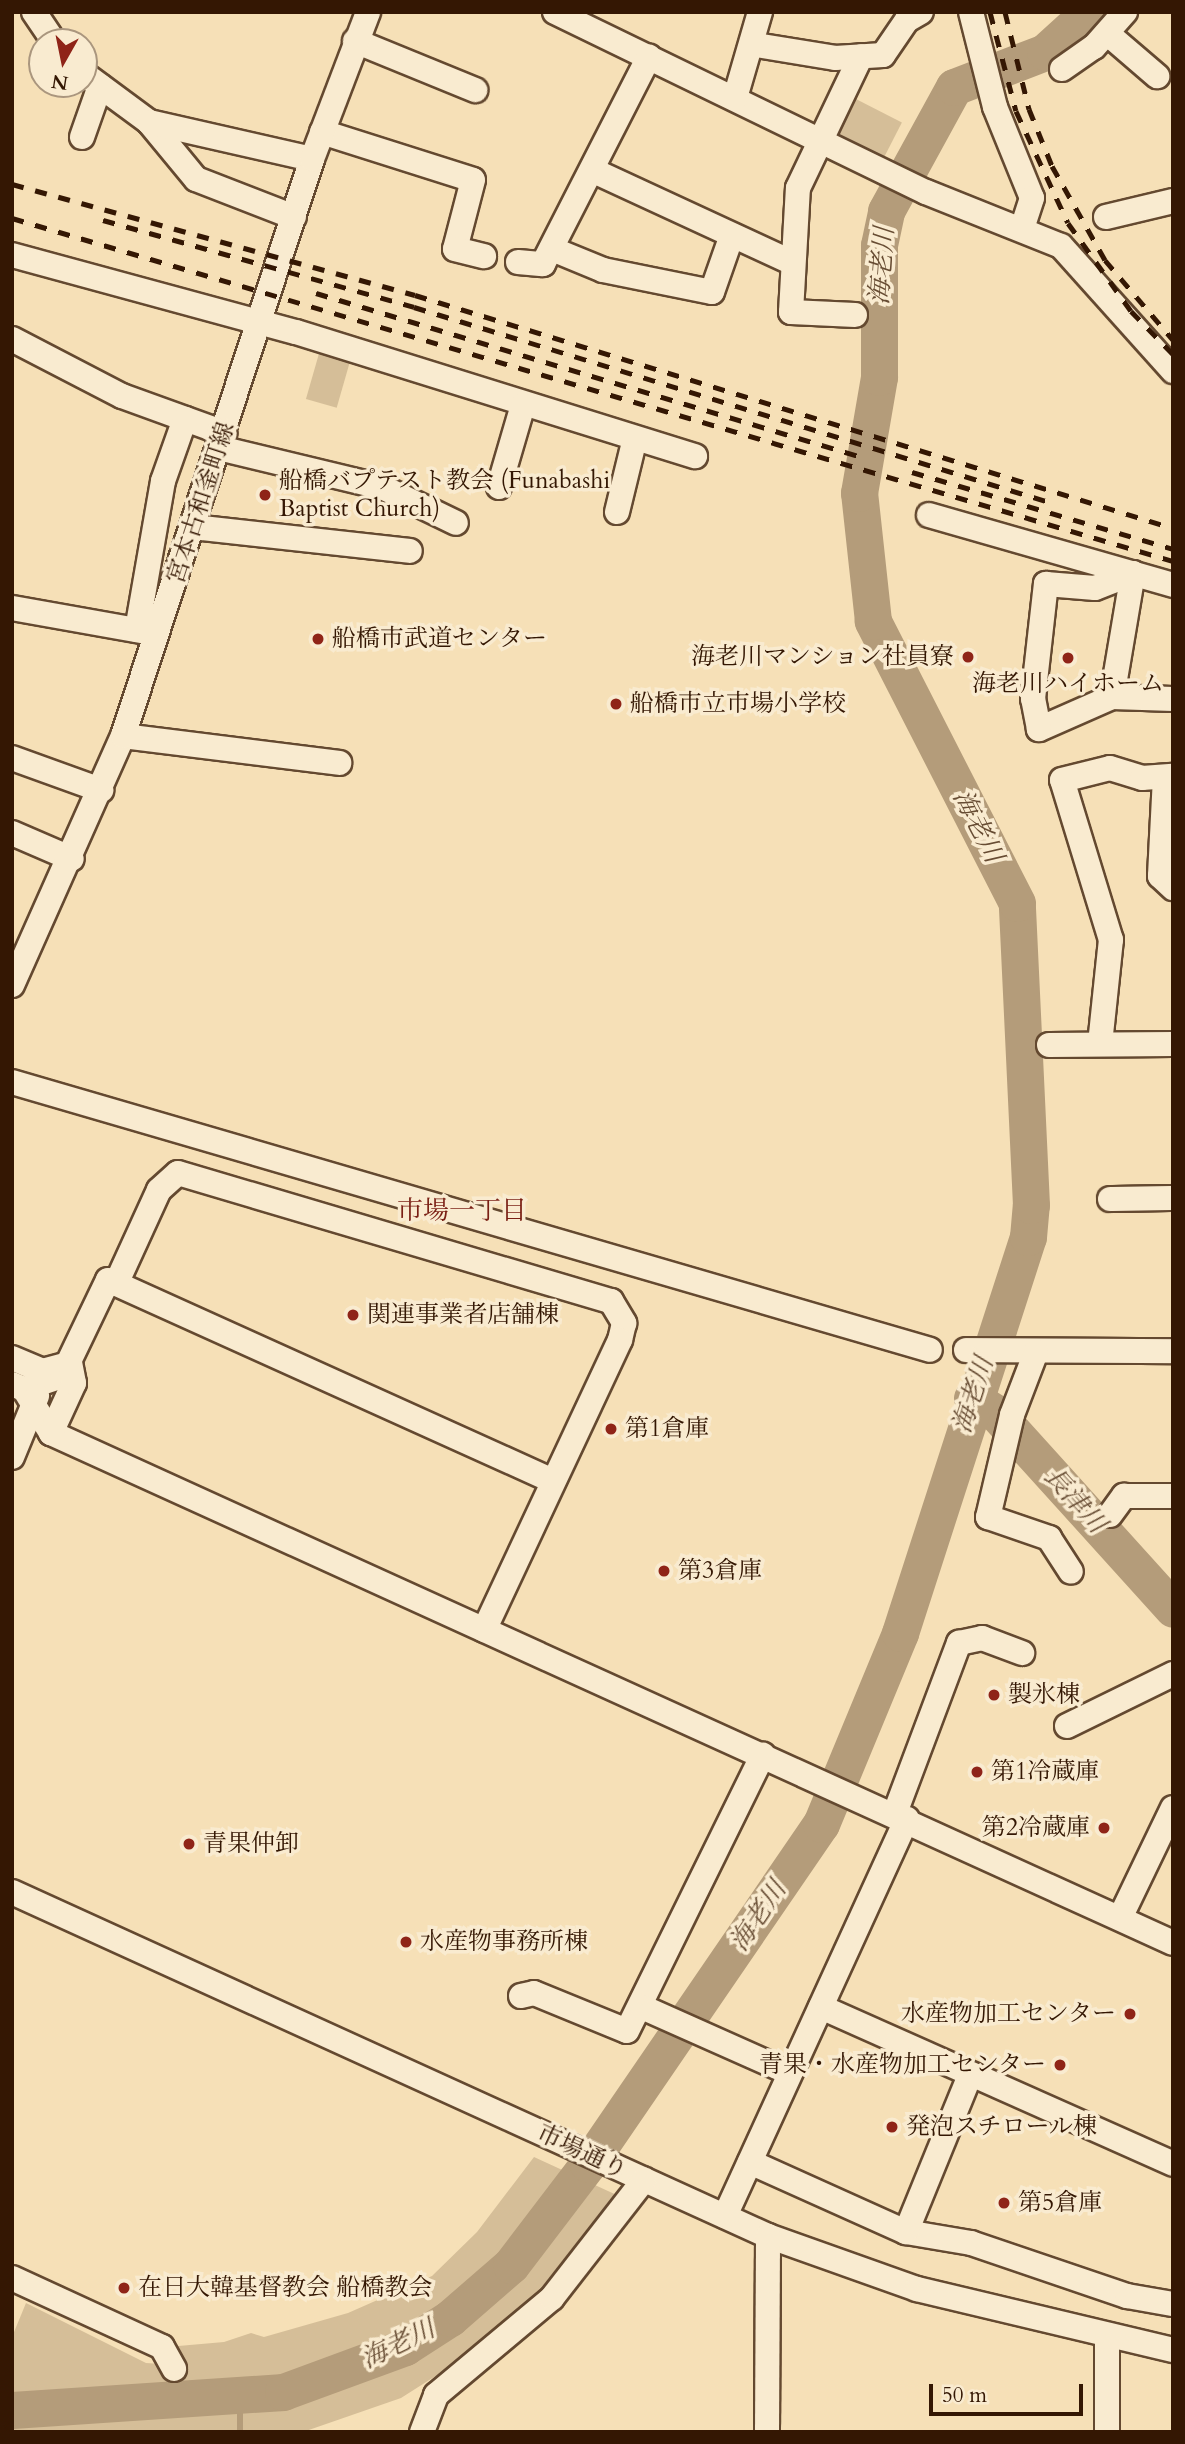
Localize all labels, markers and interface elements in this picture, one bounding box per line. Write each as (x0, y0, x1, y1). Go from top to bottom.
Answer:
north arrow (28, 28, 98, 98)
text: N (50, 68, 70, 96)
water label: 海老川 (864, 226, 900, 306)
street label: 宮本古和釜町線 (161, 419, 241, 587)
place label: 船橋バプテスト教会 (Funabashi Baptist Church) (279, 467, 611, 523)
marker: 船橋バプテスト教会 (Funabashi Baptist Church) (257, 487, 273, 503)
place label: 船橋市武道センター (332, 625, 548, 653)
marker: 船橋市武道センター (310, 631, 326, 647)
place label: 海老川マンション社員寮 (690, 643, 954, 671)
marker: 海老川マンション社員寮 (960, 649, 976, 665)
marker: 海老川ハイホーム (1060, 650, 1076, 666)
place label: 海老川ハイホーム (972, 670, 1164, 698)
place label: 船橋市立市場小学校 (630, 690, 846, 718)
marker: 船橋市立市場小学校 (608, 696, 624, 712)
water label: 海老川 (946, 784, 1010, 868)
district label: 市場一丁目 (397, 1195, 527, 1227)
place label: 関連事業者店舗棟 (367, 1301, 559, 1329)
marker: 関連事業者店舗棟 (345, 1307, 361, 1323)
water label: 海老川 (946, 1353, 1000, 1437)
place label: 第1倉庫 (625, 1415, 709, 1443)
marker: 第1倉庫 (603, 1421, 619, 1437)
water label: 長津川 (1037, 1461, 1113, 1539)
place label: 第3倉庫 (678, 1557, 762, 1585)
marker: 第3倉庫 (656, 1563, 672, 1579)
place label: 製氷棟 (1008, 1681, 1080, 1709)
marker: 製氷棟 (986, 1687, 1002, 1703)
place label: 第1冷蔵庫 (991, 1758, 1099, 1786)
marker: 第1冷蔵庫 (969, 1764, 985, 1780)
place label: 第2冷蔵庫 (982, 1814, 1090, 1842)
marker: 第2冷蔵庫 (1096, 1820, 1112, 1836)
place label: 青果仲卸 (203, 1830, 299, 1858)
marker: 青果仲卸 (181, 1836, 197, 1852)
water label: 海老川 (723, 1875, 793, 1957)
place label: 水産物事務所棟 (420, 1928, 588, 1956)
marker: 水産物事務所棟 (398, 1934, 414, 1950)
place label: 水産物加工センター (900, 2000, 1116, 2028)
marker: 水産物加工センター (1122, 2006, 1138, 2022)
place label: 青果・水産物加工センター (758, 2051, 1046, 2079)
marker: 青果・水産物加工センター (1052, 2057, 1068, 2073)
place label: 発泡スチロール棟 (906, 2113, 1098, 2141)
street label: 市場通り (532, 2119, 632, 2185)
marker: 発泡スチロール棟 (884, 2119, 900, 2135)
place label: 第5倉庫 (1018, 2189, 1102, 2217)
marker: 第5倉庫 (996, 2195, 1012, 2211)
place label: 在日大韓基督教会 船橋教会 (138, 2274, 432, 2302)
marker: 在日大韓基督教会 船橋教会 (116, 2280, 132, 2296)
water label: 海老川 (356, 2313, 440, 2375)
scale bar (933, 2370, 1087, 2414)
text: 50 m (942, 2381, 987, 2410)

